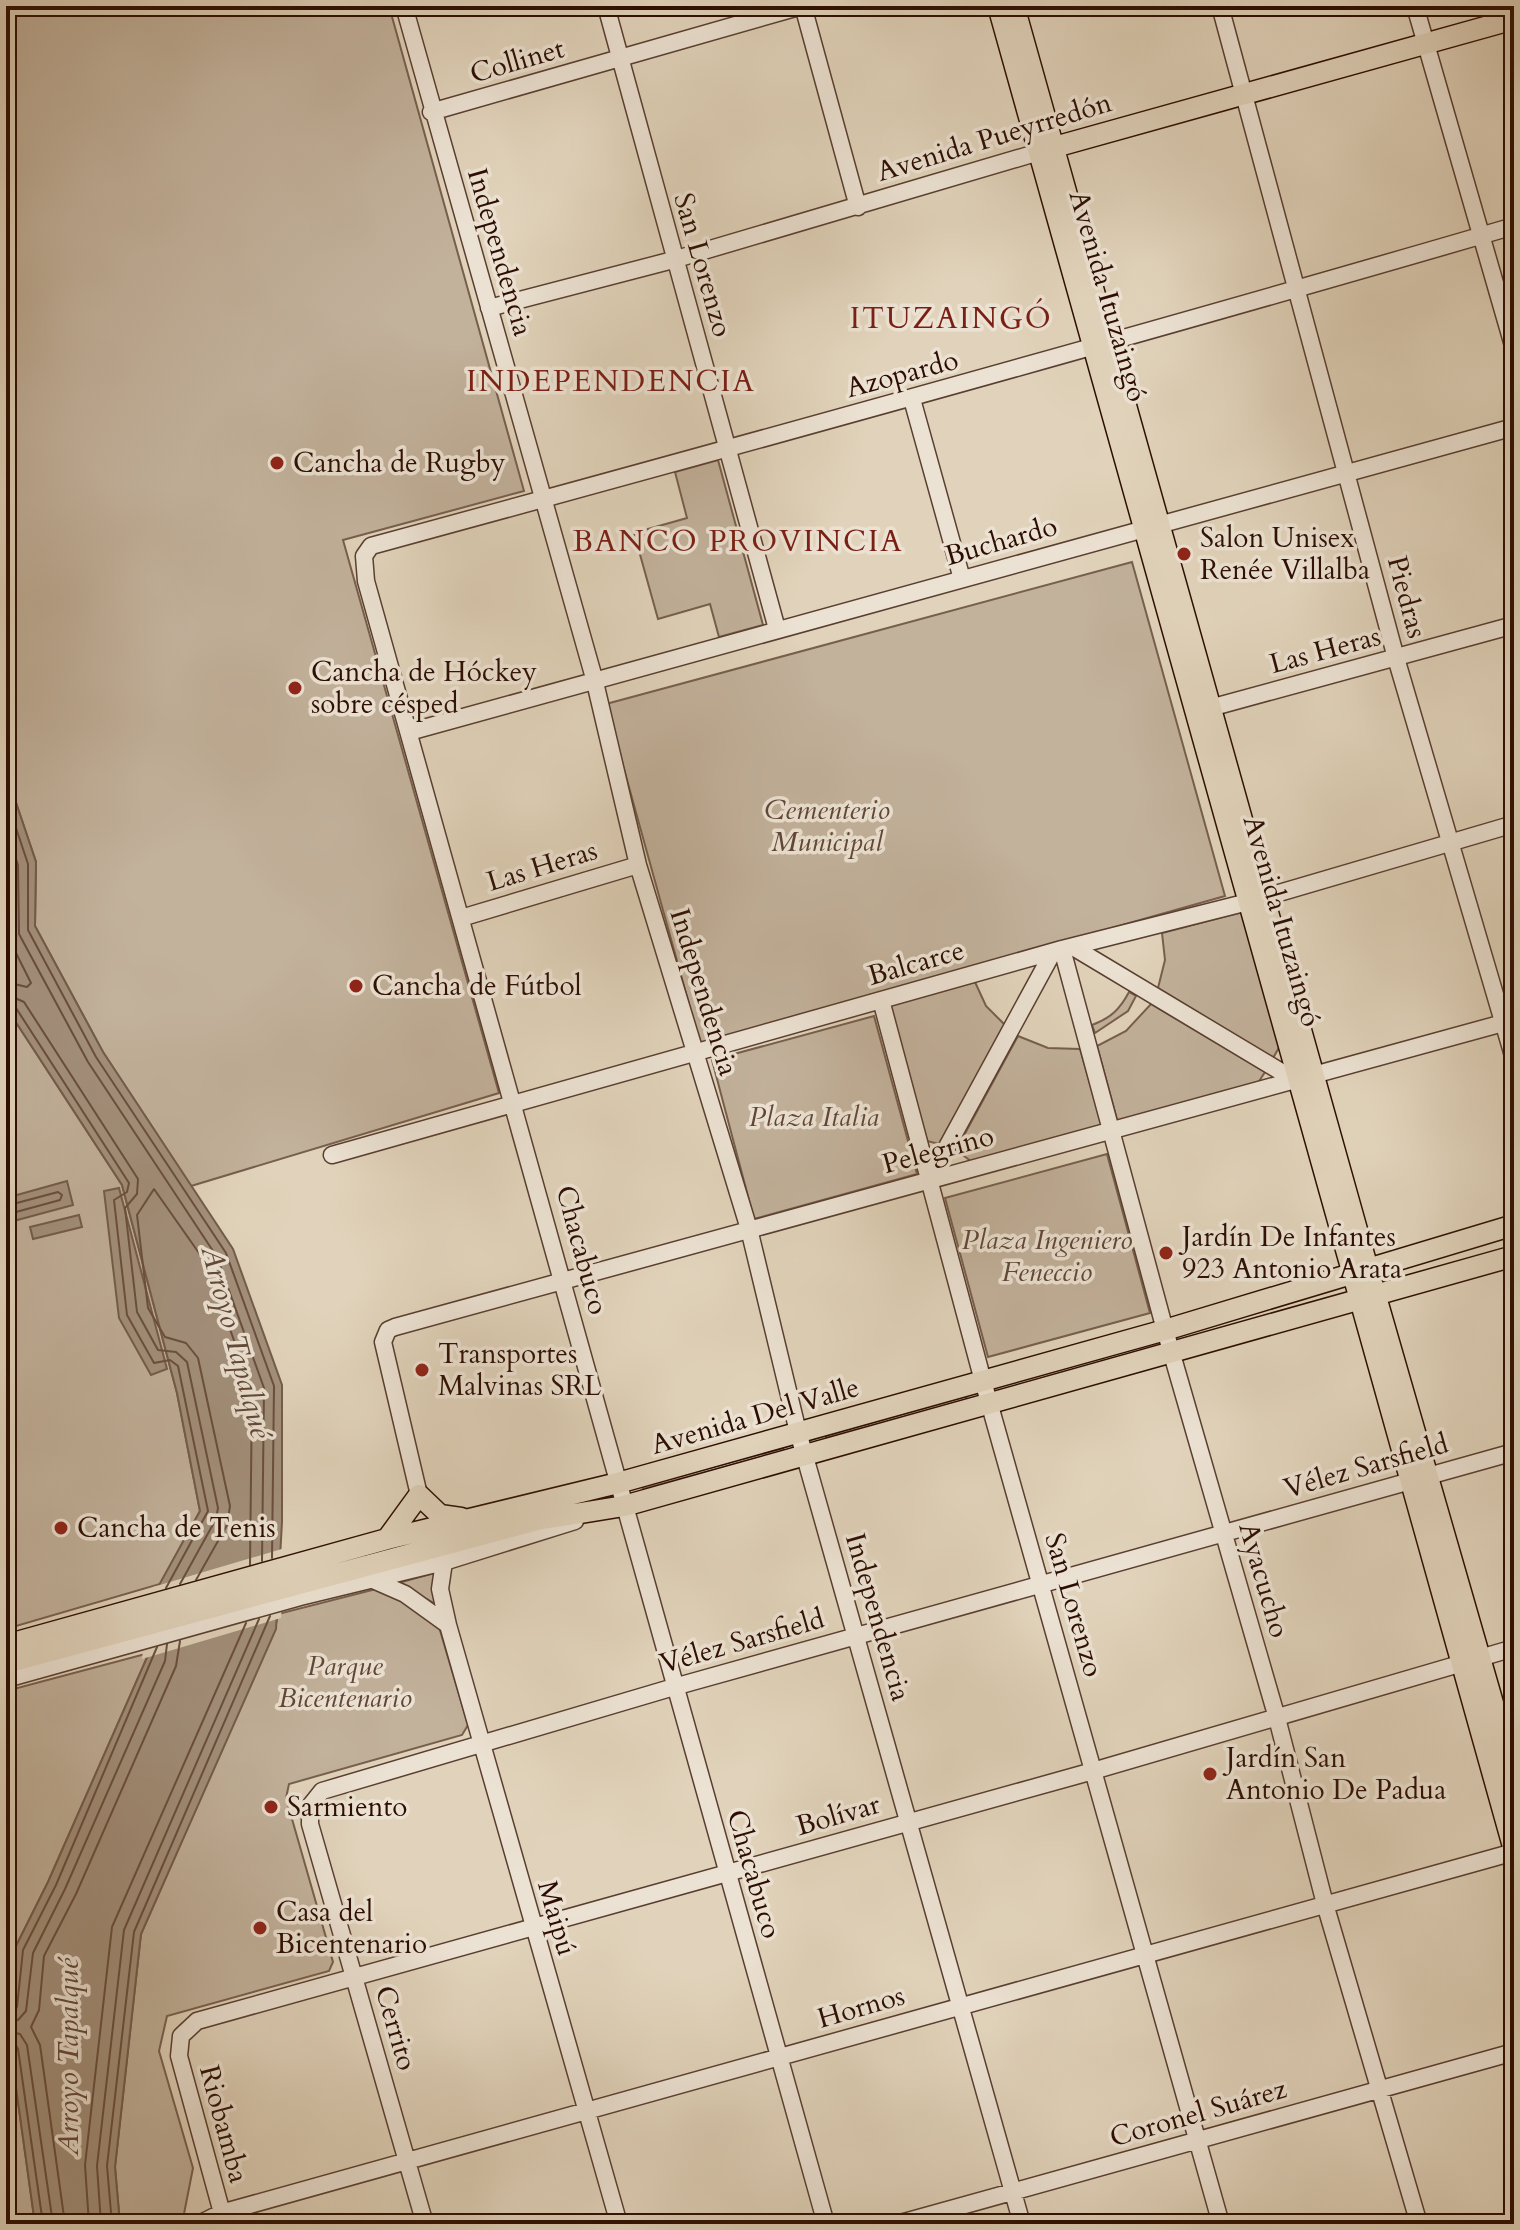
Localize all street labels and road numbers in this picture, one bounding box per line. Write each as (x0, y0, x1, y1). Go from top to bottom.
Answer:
street label: Collinet (466, 29, 569, 93)
street label: Avenida Pueyrredón (872, 83, 1116, 191)
street label: Independencia (458, 164, 542, 340)
street label: Avenida Ituzaingó (1060, 186, 1156, 406)
street label: San Lorenzo (664, 189, 742, 341)
street label: Azopardo (842, 341, 962, 407)
street label: Buchardo (941, 507, 1061, 575)
street label: Piedras (1378, 552, 1436, 642)
street label: Las Heras (1265, 617, 1385, 683)
street label: Avenida Ituzaingó (1234, 811, 1330, 1031)
street label: Las Heras (482, 831, 602, 901)
street label: Independencia (661, 904, 747, 1080)
street label: Balcarce (863, 931, 969, 995)
street label: Pelegrino (878, 1117, 998, 1183)
street label: Chacabuco (547, 1181, 617, 1319)
street label: Avenida Del Valle (646, 1368, 864, 1464)
street label: Vélez Sarsfield (1279, 1424, 1453, 1508)
street label: Ayacucho (1229, 1518, 1299, 1642)
street label: Independencia (836, 1529, 920, 1705)
street label: San Lorenzo (1035, 1529, 1113, 1681)
street label: Vélez Sarsfield (655, 1599, 829, 1683)
street label: Bolívar (792, 1785, 885, 1845)
street label: Chacabuco (718, 1805, 790, 1943)
street label: Maipú (528, 1876, 586, 1960)
street label: Hornos (813, 1976, 909, 2038)
street label: Cerrito (366, 1981, 426, 2075)
street label: Riobamba (190, 2061, 258, 2187)
street label: Coronel Suárez (1105, 2070, 1291, 2156)

